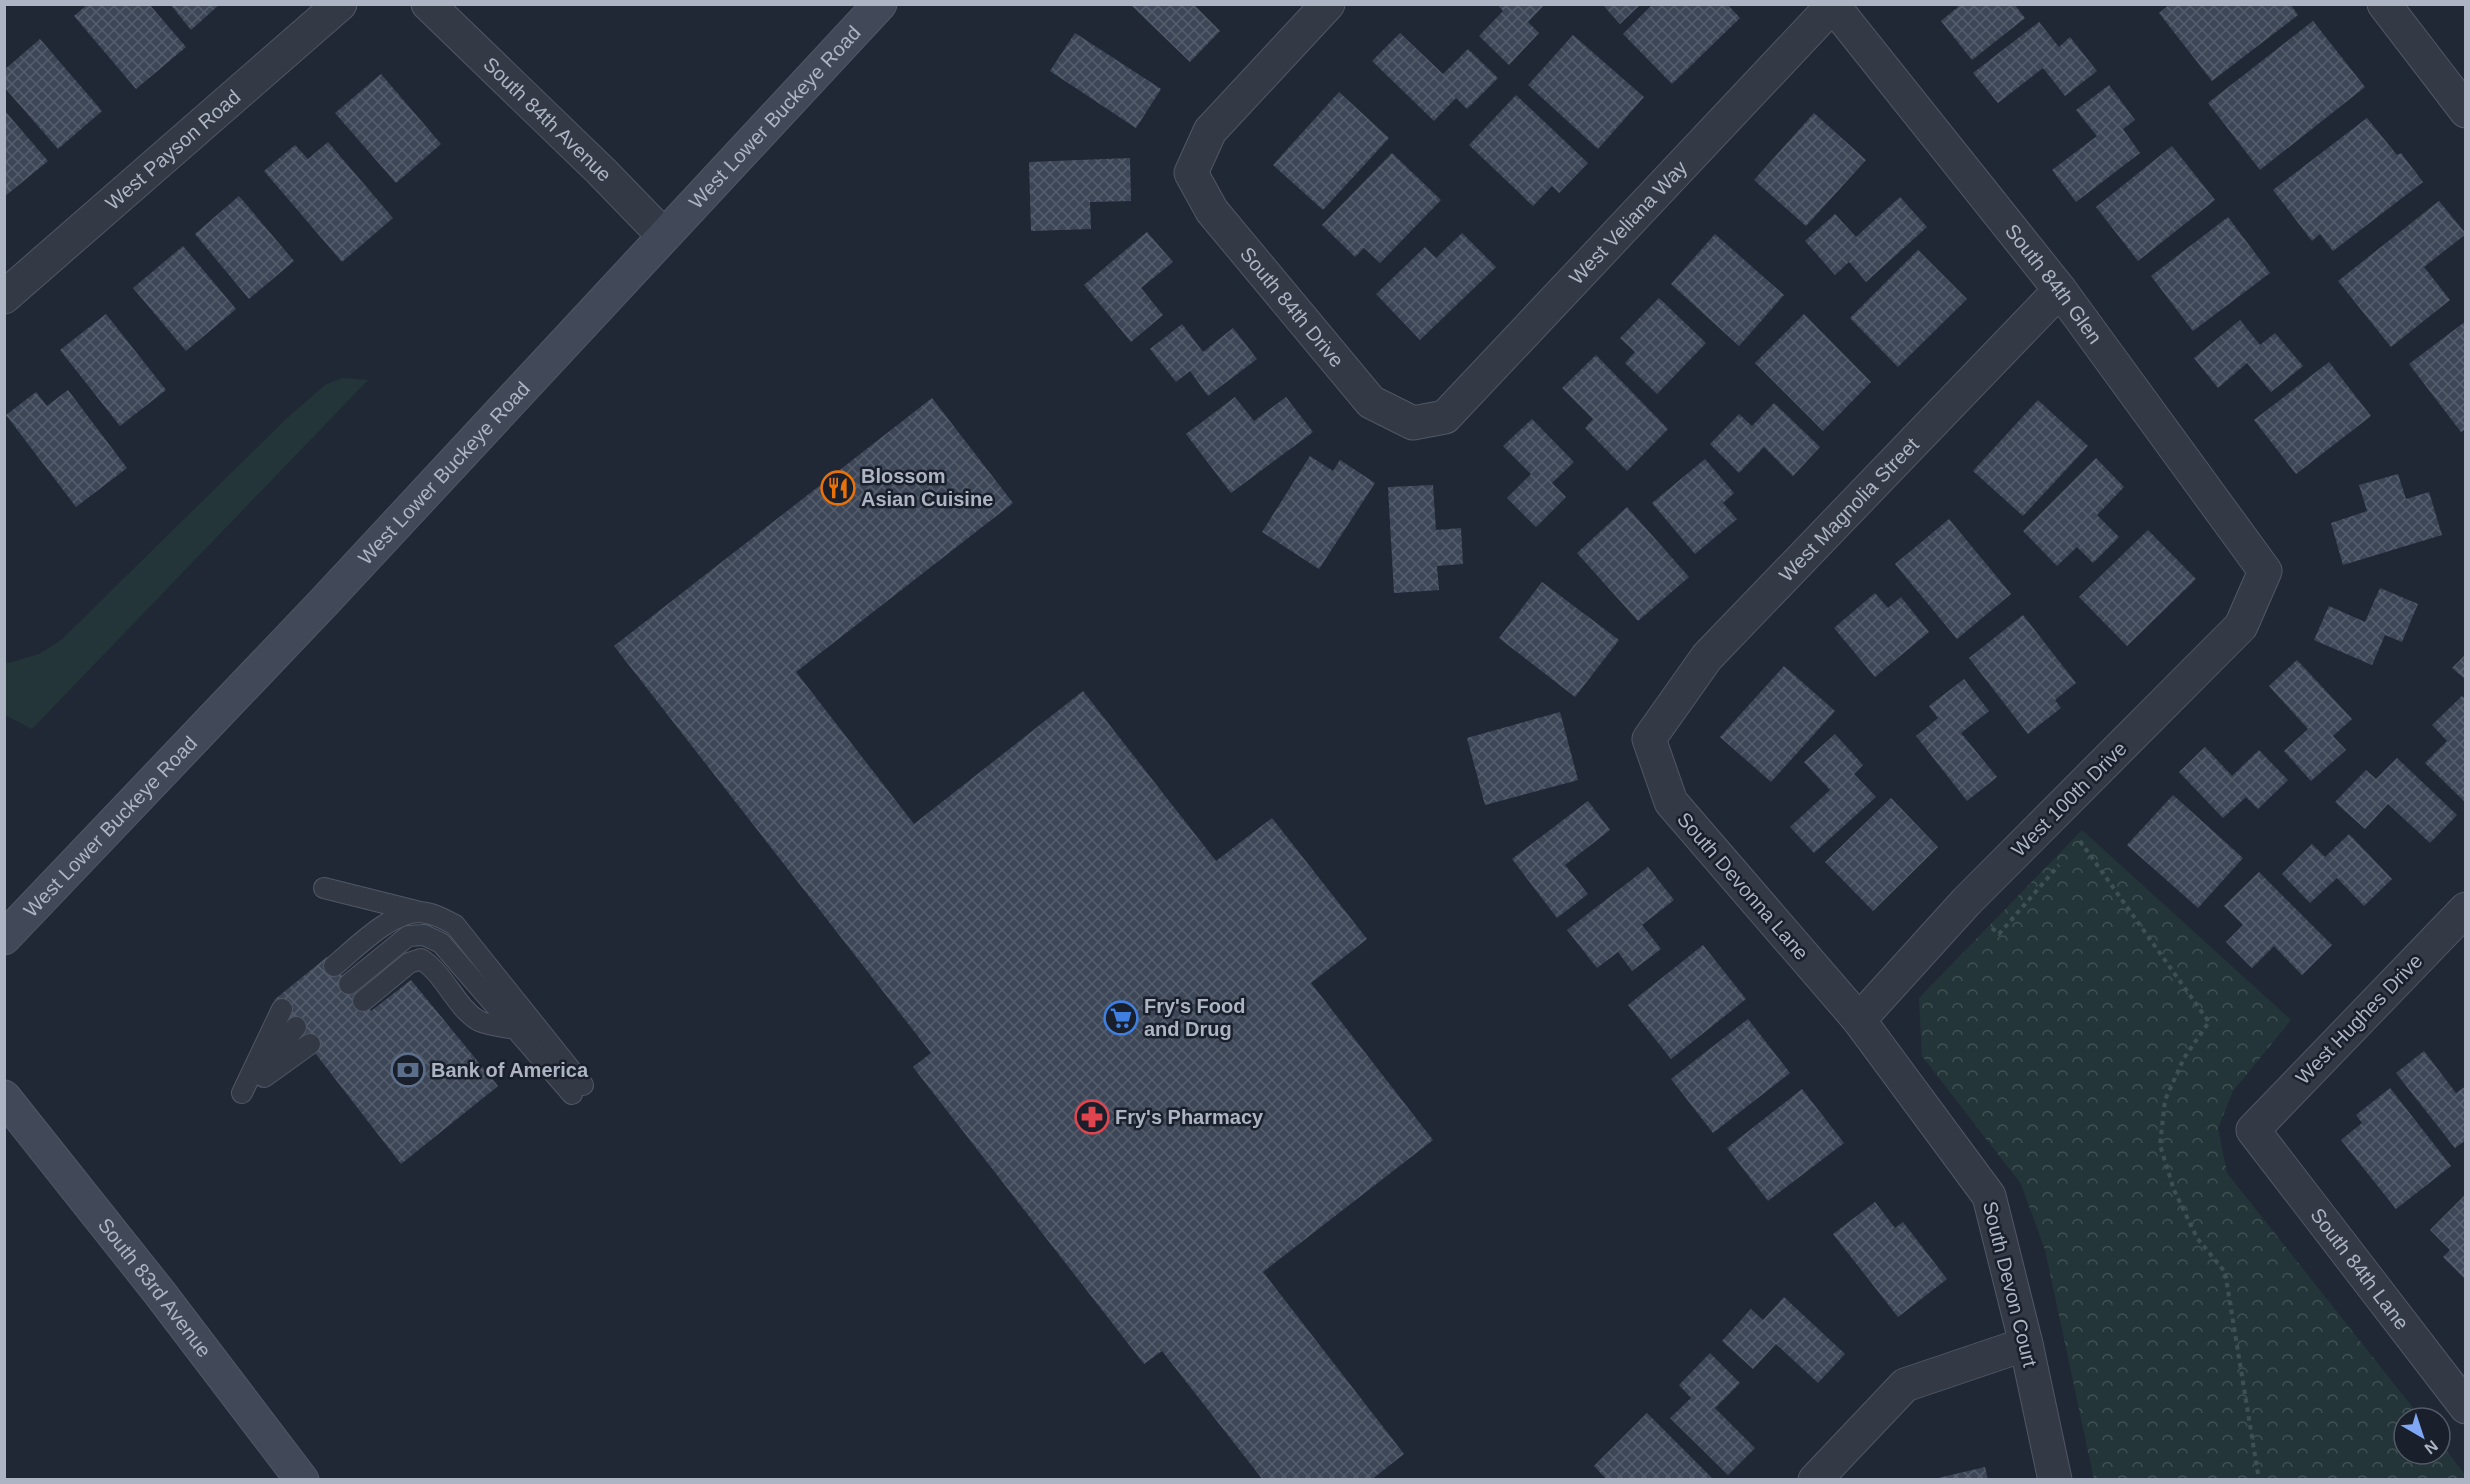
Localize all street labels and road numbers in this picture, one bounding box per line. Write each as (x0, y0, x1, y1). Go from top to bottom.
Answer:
street label: West Lower Buckeye Road (685, 21, 865, 213)
street label: South 84th Avenue (479, 53, 616, 186)
street label: West Payson Road (101, 85, 244, 214)
street label: West Veliana Way (1565, 156, 1691, 289)
street label: South 84th Glen (2001, 220, 2106, 348)
street label: South 84th Drive (1236, 243, 1348, 371)
street label: West Lower Buckeye Road (354, 377, 534, 569)
street label: West Magnolia Street (1775, 433, 1923, 586)
street label: West Lower Buckeye Road (19, 732, 201, 921)
street label: West 100th Drive (2007, 737, 2131, 861)
street label: South Devonna Lane (1673, 808, 1813, 964)
street label: West Hughes Drive (2291, 950, 2427, 1088)
street label: South Devon Court (1979, 1199, 2041, 1370)
street label: South 84th Lane (2306, 1204, 2413, 1334)
street label: South 83rd Avenue (94, 1214, 215, 1361)

